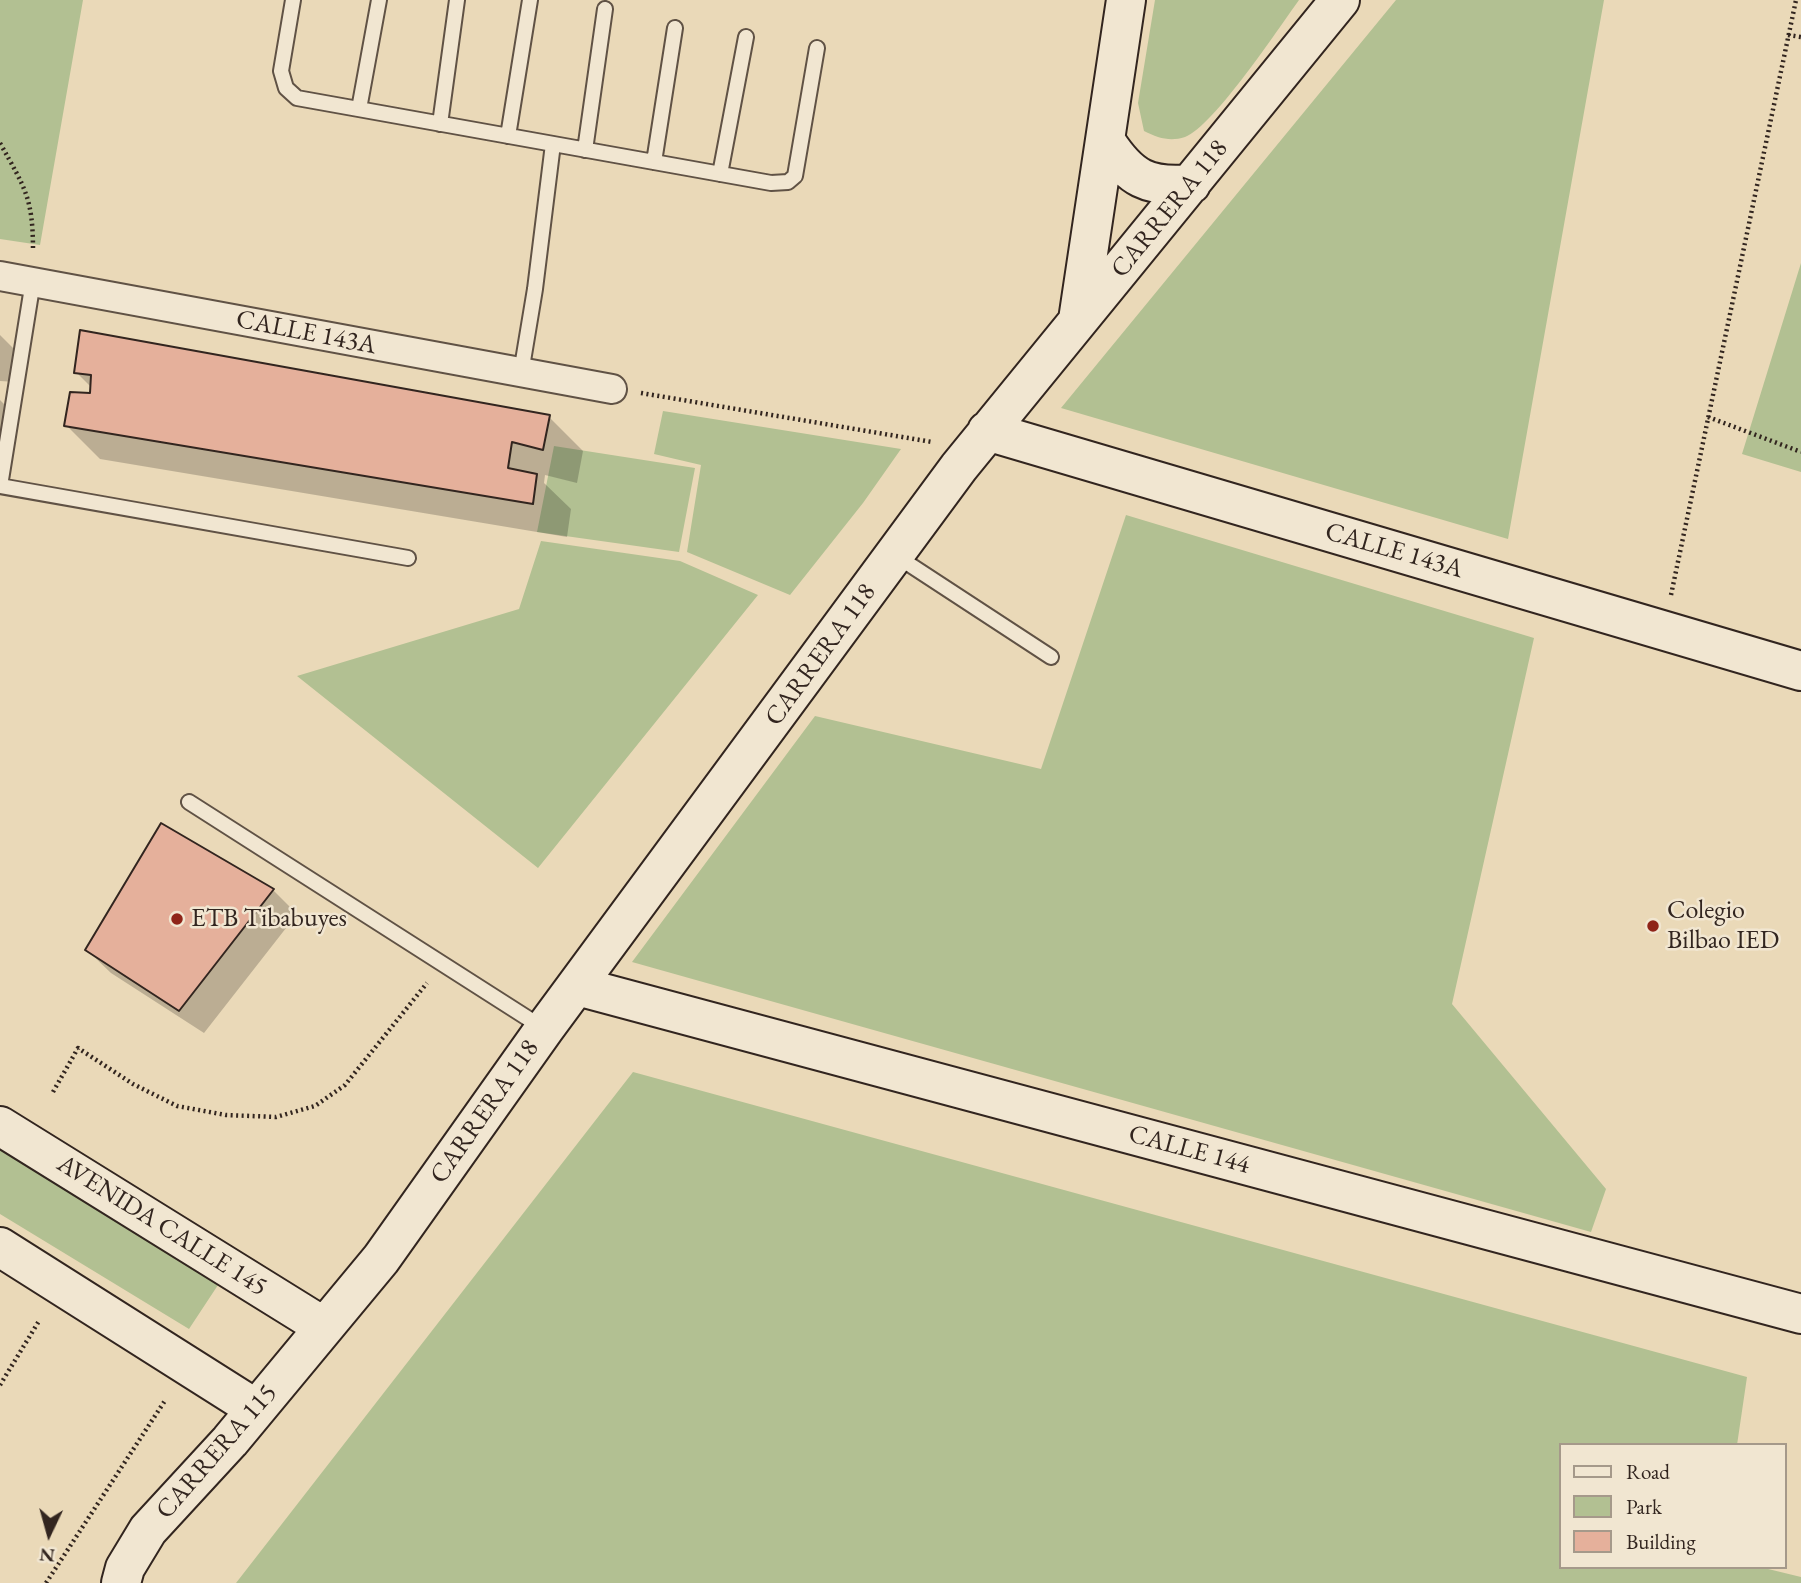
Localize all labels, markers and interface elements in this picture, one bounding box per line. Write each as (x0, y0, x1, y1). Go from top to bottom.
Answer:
street label: CARRERA 118 (1105, 134, 1235, 284)
street label: CALLE 143A (233, 304, 379, 362)
street label: CALLE 143A (1321, 516, 1467, 586)
street label: CARRERA 118 (759, 578, 883, 732)
place label: Colegio Bilbao IED (1667, 895, 1779, 956)
place label: ETB Tibabuyes (191, 903, 347, 935)
marker: ETB Tibabuyes (169, 911, 185, 927)
marker: Colegio Bilbao IED (1645, 918, 1661, 934)
street label: CARRERA 118 (424, 1034, 546, 1190)
street label: CALLE 144 (1125, 1119, 1253, 1181)
street label: AVENIDA CALLE 145 (51, 1149, 273, 1303)
street label: CARRERA 115 (150, 1378, 284, 1526)
legend (1560, 1443, 1787, 1569)
text: Road (1626, 1458, 1670, 1485)
text: Park (1626, 1493, 1662, 1520)
north arrow (14, 1499, 84, 1569)
text: Building (1626, 1528, 1696, 1555)
text: N (38, 1542, 56, 1569)

